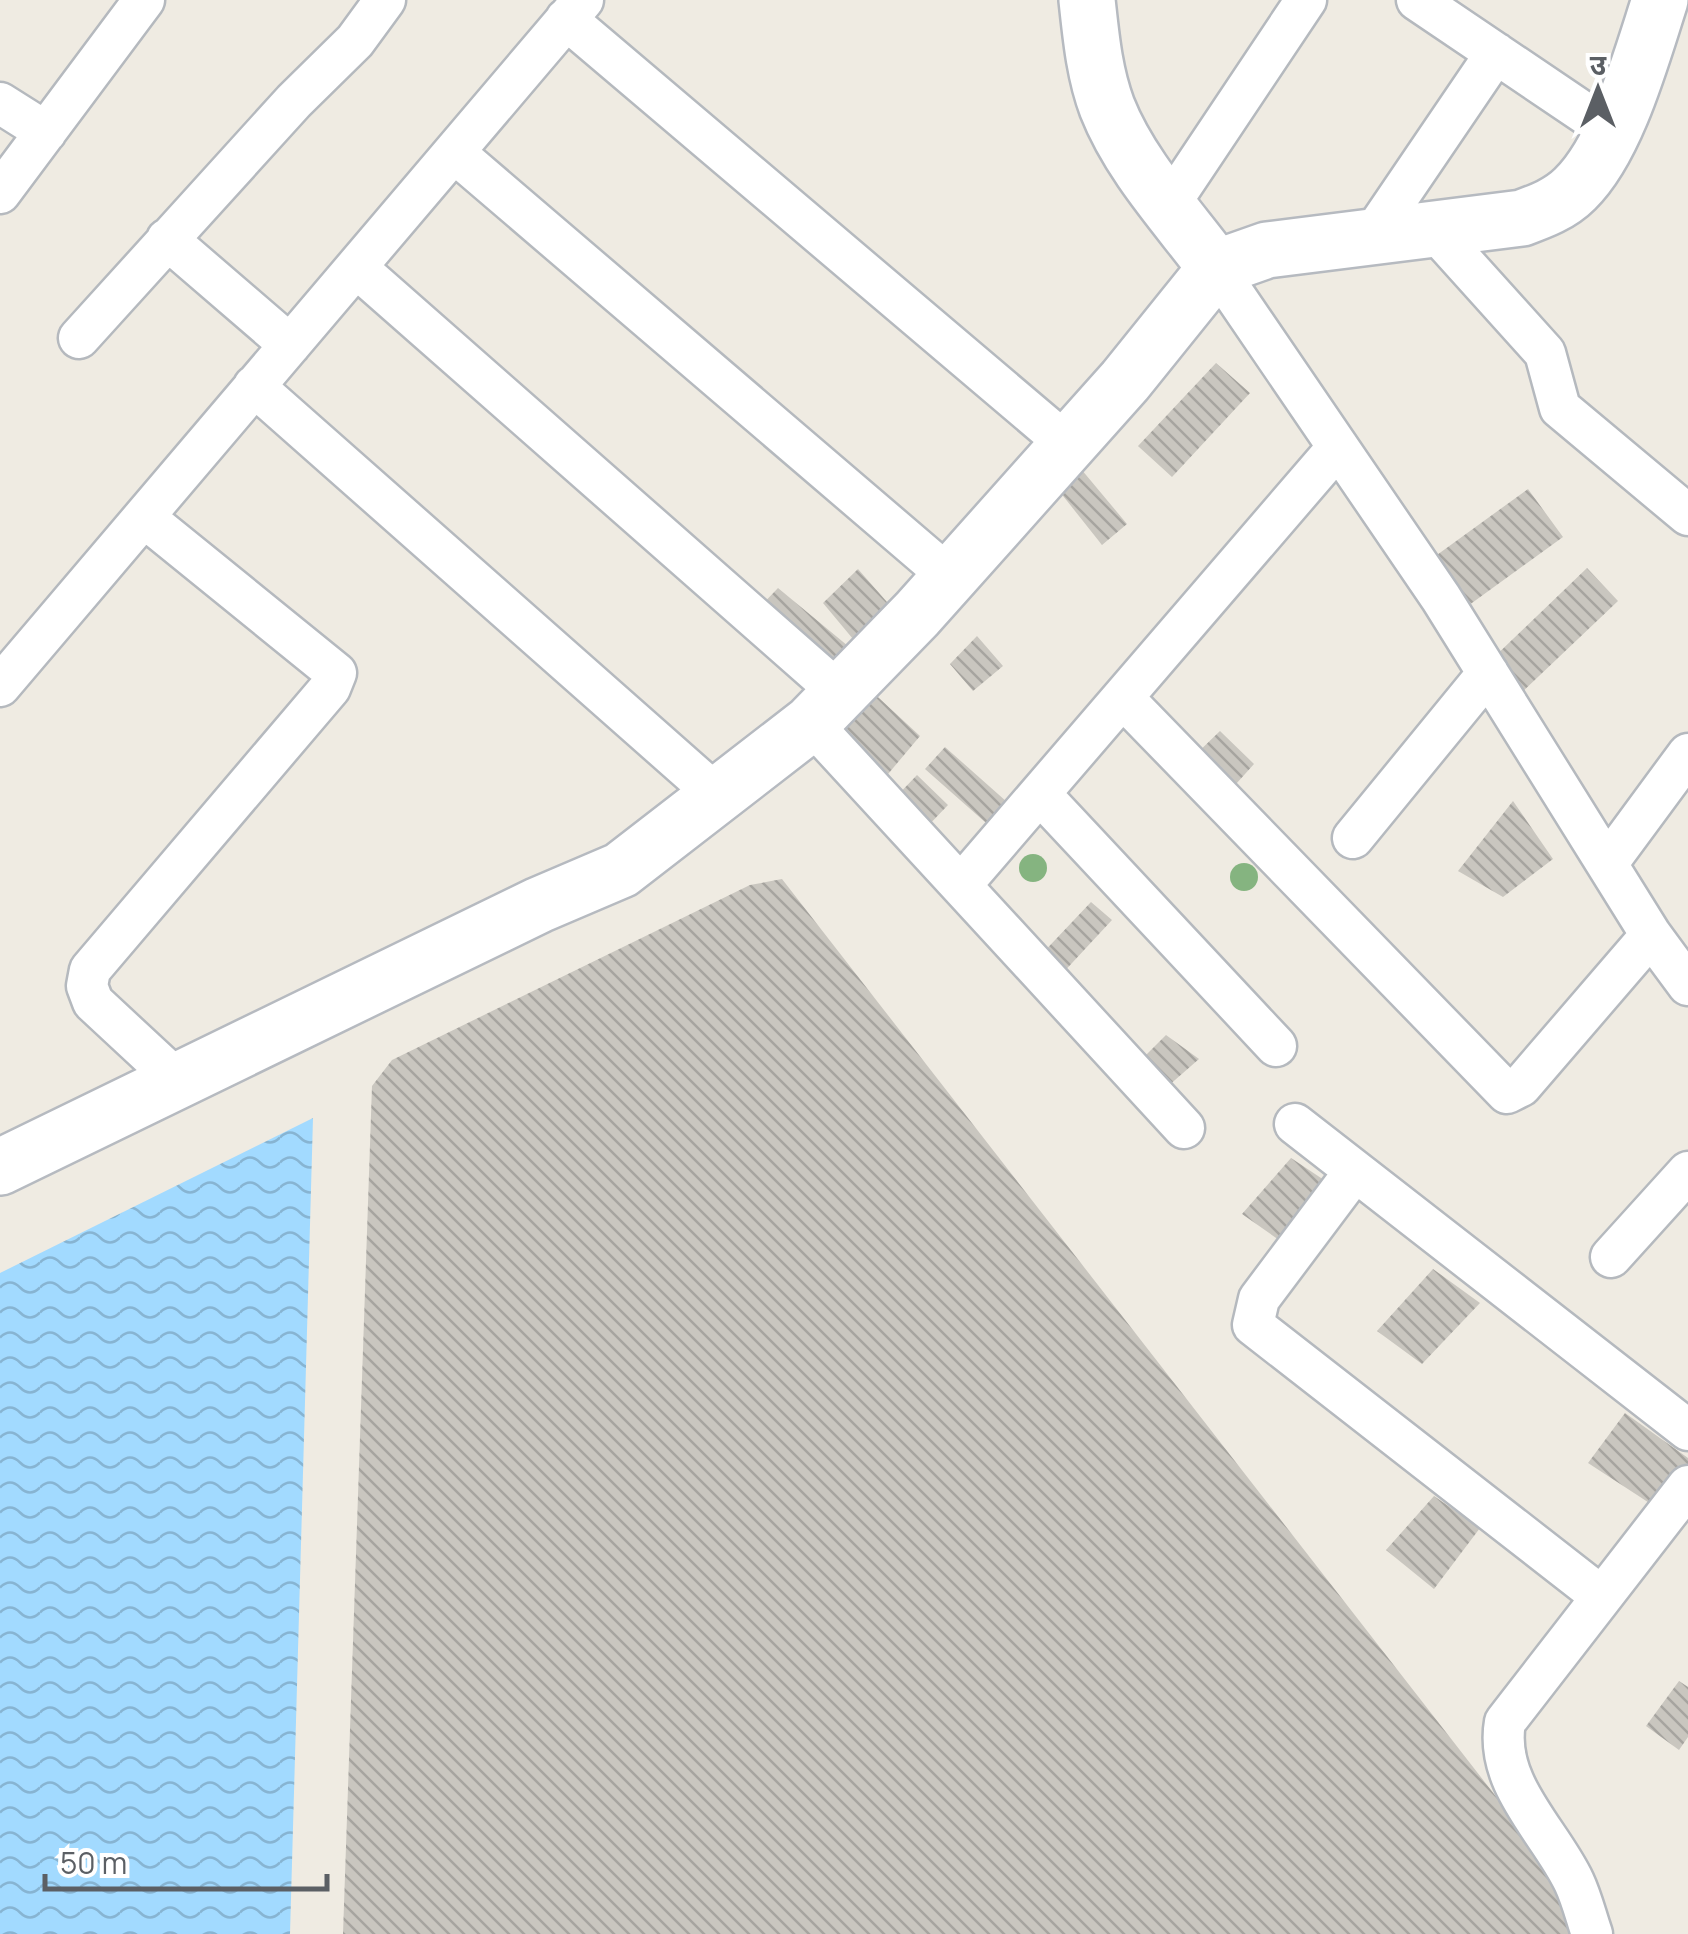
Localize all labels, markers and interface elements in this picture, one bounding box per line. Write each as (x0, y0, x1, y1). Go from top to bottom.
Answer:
north arrow (1548, 40, 1648, 140)
text: उ (1590, 45, 1607, 83)
scale bar (45, 1829, 328, 1891)
text: 50 m (60, 1842, 127, 1883)

